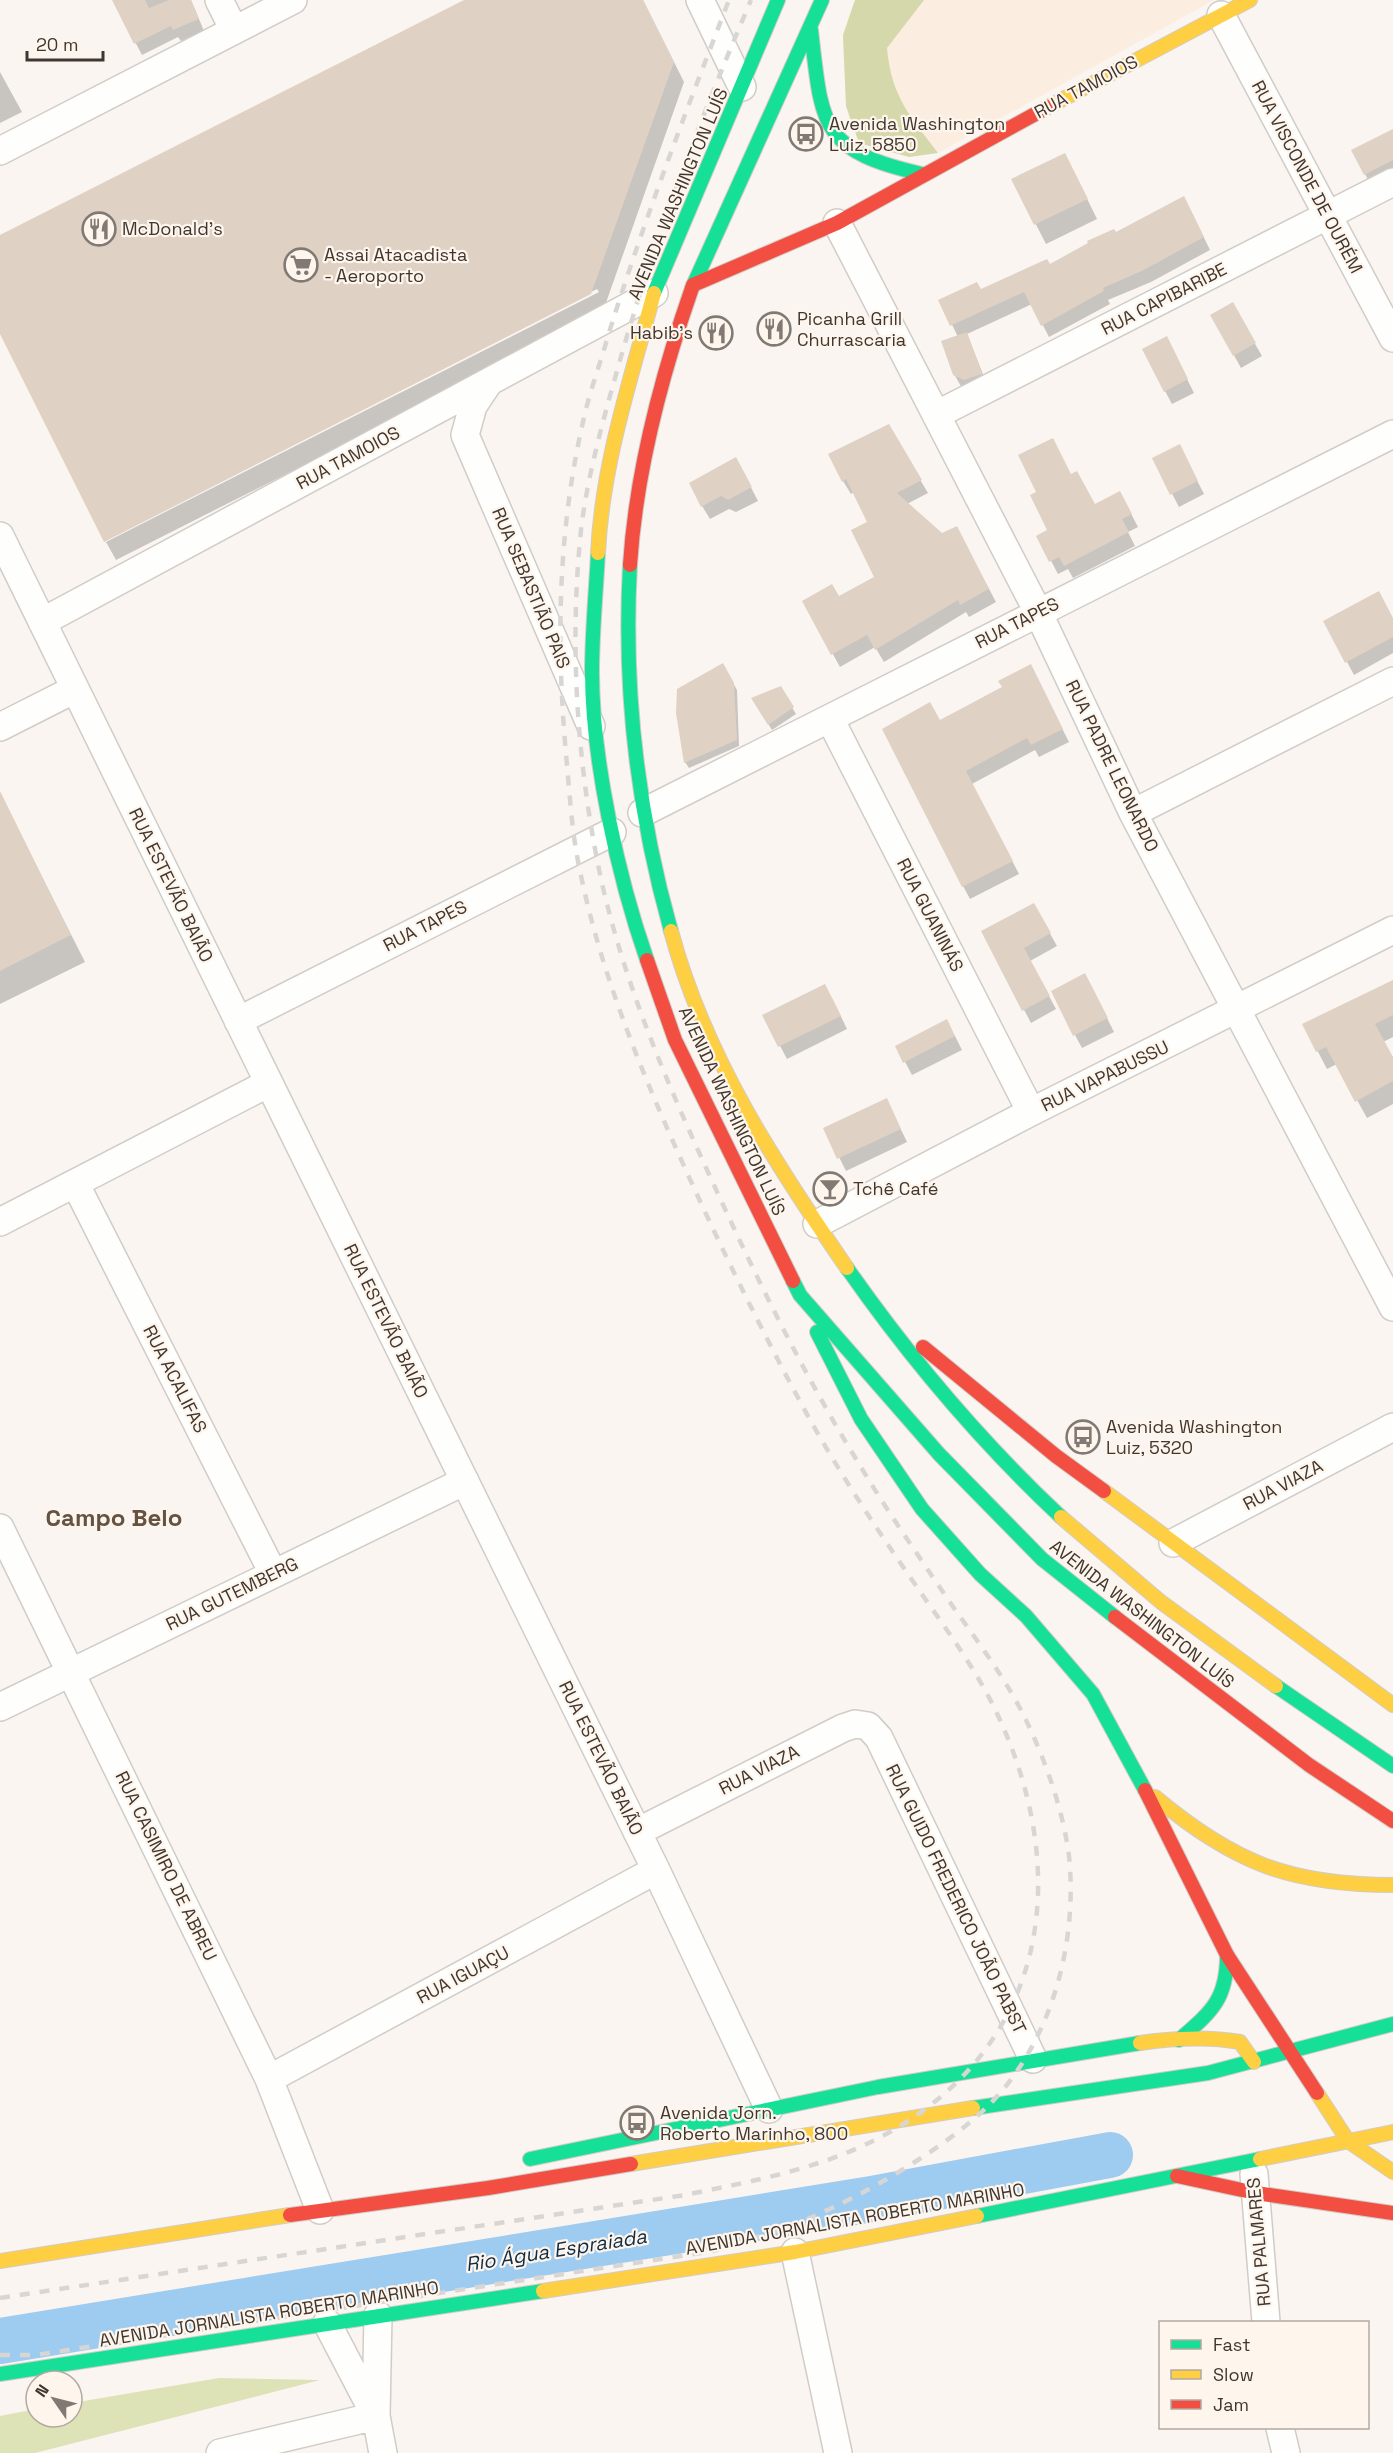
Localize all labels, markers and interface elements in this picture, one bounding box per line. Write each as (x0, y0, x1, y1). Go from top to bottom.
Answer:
scale bar (27, 24, 104, 62)
text: 20 m (36, 33, 79, 56)
street label: RUA TAMOIOS (1030, 50, 1141, 123)
street label: RUA VISCONDE DE OURÉM (1247, 76, 1368, 277)
street label: AVENIDA WASHINGTON LUÍS (622, 84, 733, 303)
place label: Avenida Washington Luiz, 5850 (829, 112, 1005, 156)
bus stop icon: Avenida Washington Luiz, 5850 (788, 116, 824, 152)
restaurant icon: McDonald's (81, 211, 117, 247)
place label: McDonald's (122, 217, 223, 240)
place label: Assai Atacadista - Aeroporto (324, 243, 467, 287)
supermarket icon: Assai Atacadista - Aeroporto (283, 247, 319, 283)
street label: RUA CAPIBARIBE (1097, 257, 1230, 340)
place label: Picanha Grill Churrascaria (797, 307, 906, 351)
restaurant icon: Picanha Grill Churrascaria (756, 311, 792, 347)
restaurant icon: Habib's (698, 315, 734, 351)
place label: Habib's (630, 321, 693, 344)
street label: RUA TAMOIOS (292, 421, 403, 494)
street label: RUA SEBASTIÃO PAIS (487, 504, 576, 672)
street label: RUA TAPES (971, 592, 1062, 653)
street label: RUA PADRE LEONARDO (1061, 676, 1164, 856)
street label: RUA ESTEVÃO BAIÃO (124, 804, 219, 966)
street label: RUA GUANINÁS (892, 854, 969, 975)
street label: RUA TAPES (379, 895, 470, 956)
street label: AVENIDA WASHINGTON LUÍS (674, 1003, 791, 1219)
street label: RUA VAPABUSSU (1037, 1035, 1172, 1116)
bar icon: Tchê Café (812, 1171, 848, 1207)
place label: Tchê Café (853, 1177, 938, 1200)
street label: RUA ESTEVÃO BAIÃO (339, 1240, 434, 1402)
street label: RUA ACALIFAS (138, 1321, 212, 1437)
place label: Avenida Washington Luiz, 5320 (1106, 1415, 1282, 1459)
bus stop icon: Avenida Washington Luiz, 5320 (1065, 1419, 1101, 1455)
street label: RUA VIAZA (1239, 1454, 1327, 1515)
district label: Campo Belo (46, 1502, 182, 1533)
street label: AVENIDA WASHINGTON LUÍS (1045, 1534, 1239, 1693)
street label: RUA GUTEMBERG (162, 1552, 302, 1636)
street label: RUA ESTEVÃO BAIÃO (554, 1677, 649, 1839)
street label: RUA VIAZA (715, 1740, 803, 1800)
street label: RUA GUIDO FREDERICO JOÃO PABST (881, 1760, 1032, 2038)
street label: RUA CASIMIRO DE ABREU (110, 1767, 222, 1964)
street label: RUA IGUAÇU (413, 1941, 513, 2009)
place label: Avenida Jorn. Roberto Marinho, 800 (660, 2101, 848, 2145)
bus stop icon: Avenida Jorn. Roberto Marinho, 800 (619, 2105, 655, 2141)
street label: AVENIDA JORNALISTA ROBERTO MARINHO (684, 2177, 1026, 2260)
street label: RUA PALMARES (1241, 2177, 1276, 2307)
water label: Rio Água Espraiada (464, 2223, 649, 2277)
street label: AVENIDA JORNALISTA ROBERTO MARINHO (97, 2275, 440, 2352)
legend (1159, 2321, 1369, 2429)
text: Fast (1213, 2333, 1250, 2356)
text: Slow (1213, 2363, 1254, 2386)
north arrow (24, 2369, 84, 2429)
text: N (30, 2380, 54, 2401)
text: Jam (1213, 2393, 1249, 2416)

